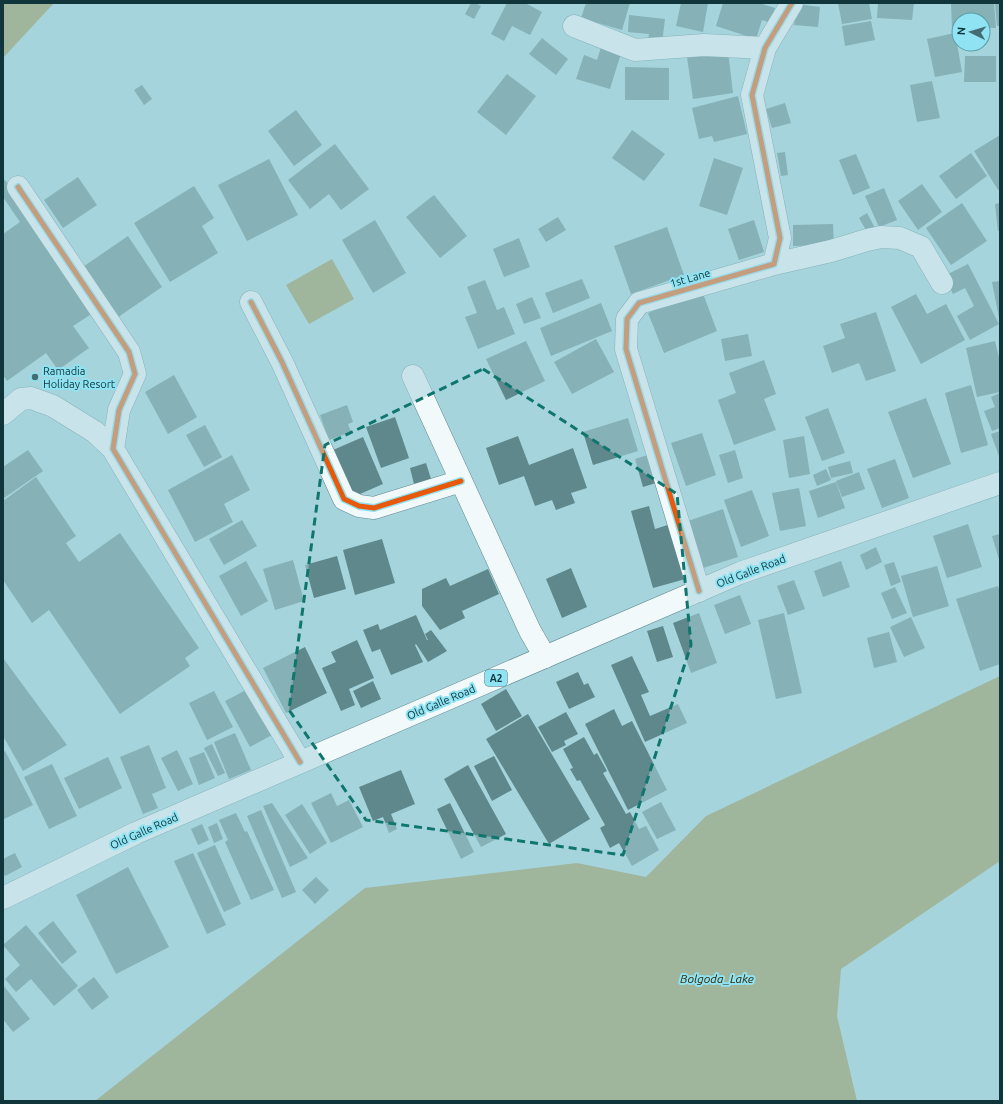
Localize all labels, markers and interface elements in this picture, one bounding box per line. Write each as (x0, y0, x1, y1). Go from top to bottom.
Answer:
north arrow (951, 12, 991, 52)
text: N (955, 27, 967, 36)
street label: 1st Lane (668, 267, 712, 289)
place label: Ramadia Holiday Resort (43, 365, 116, 390)
marker: Ramadia Holiday Resort (30, 372, 40, 382)
street label: Old Galle Road (715, 552, 787, 590)
road number: A2 (485, 670, 507, 686)
street label: Old Galle Road (405, 682, 477, 722)
street label: Old Galle Road (108, 811, 180, 851)
water label: Bolgoda_Lake (680, 972, 754, 985)

